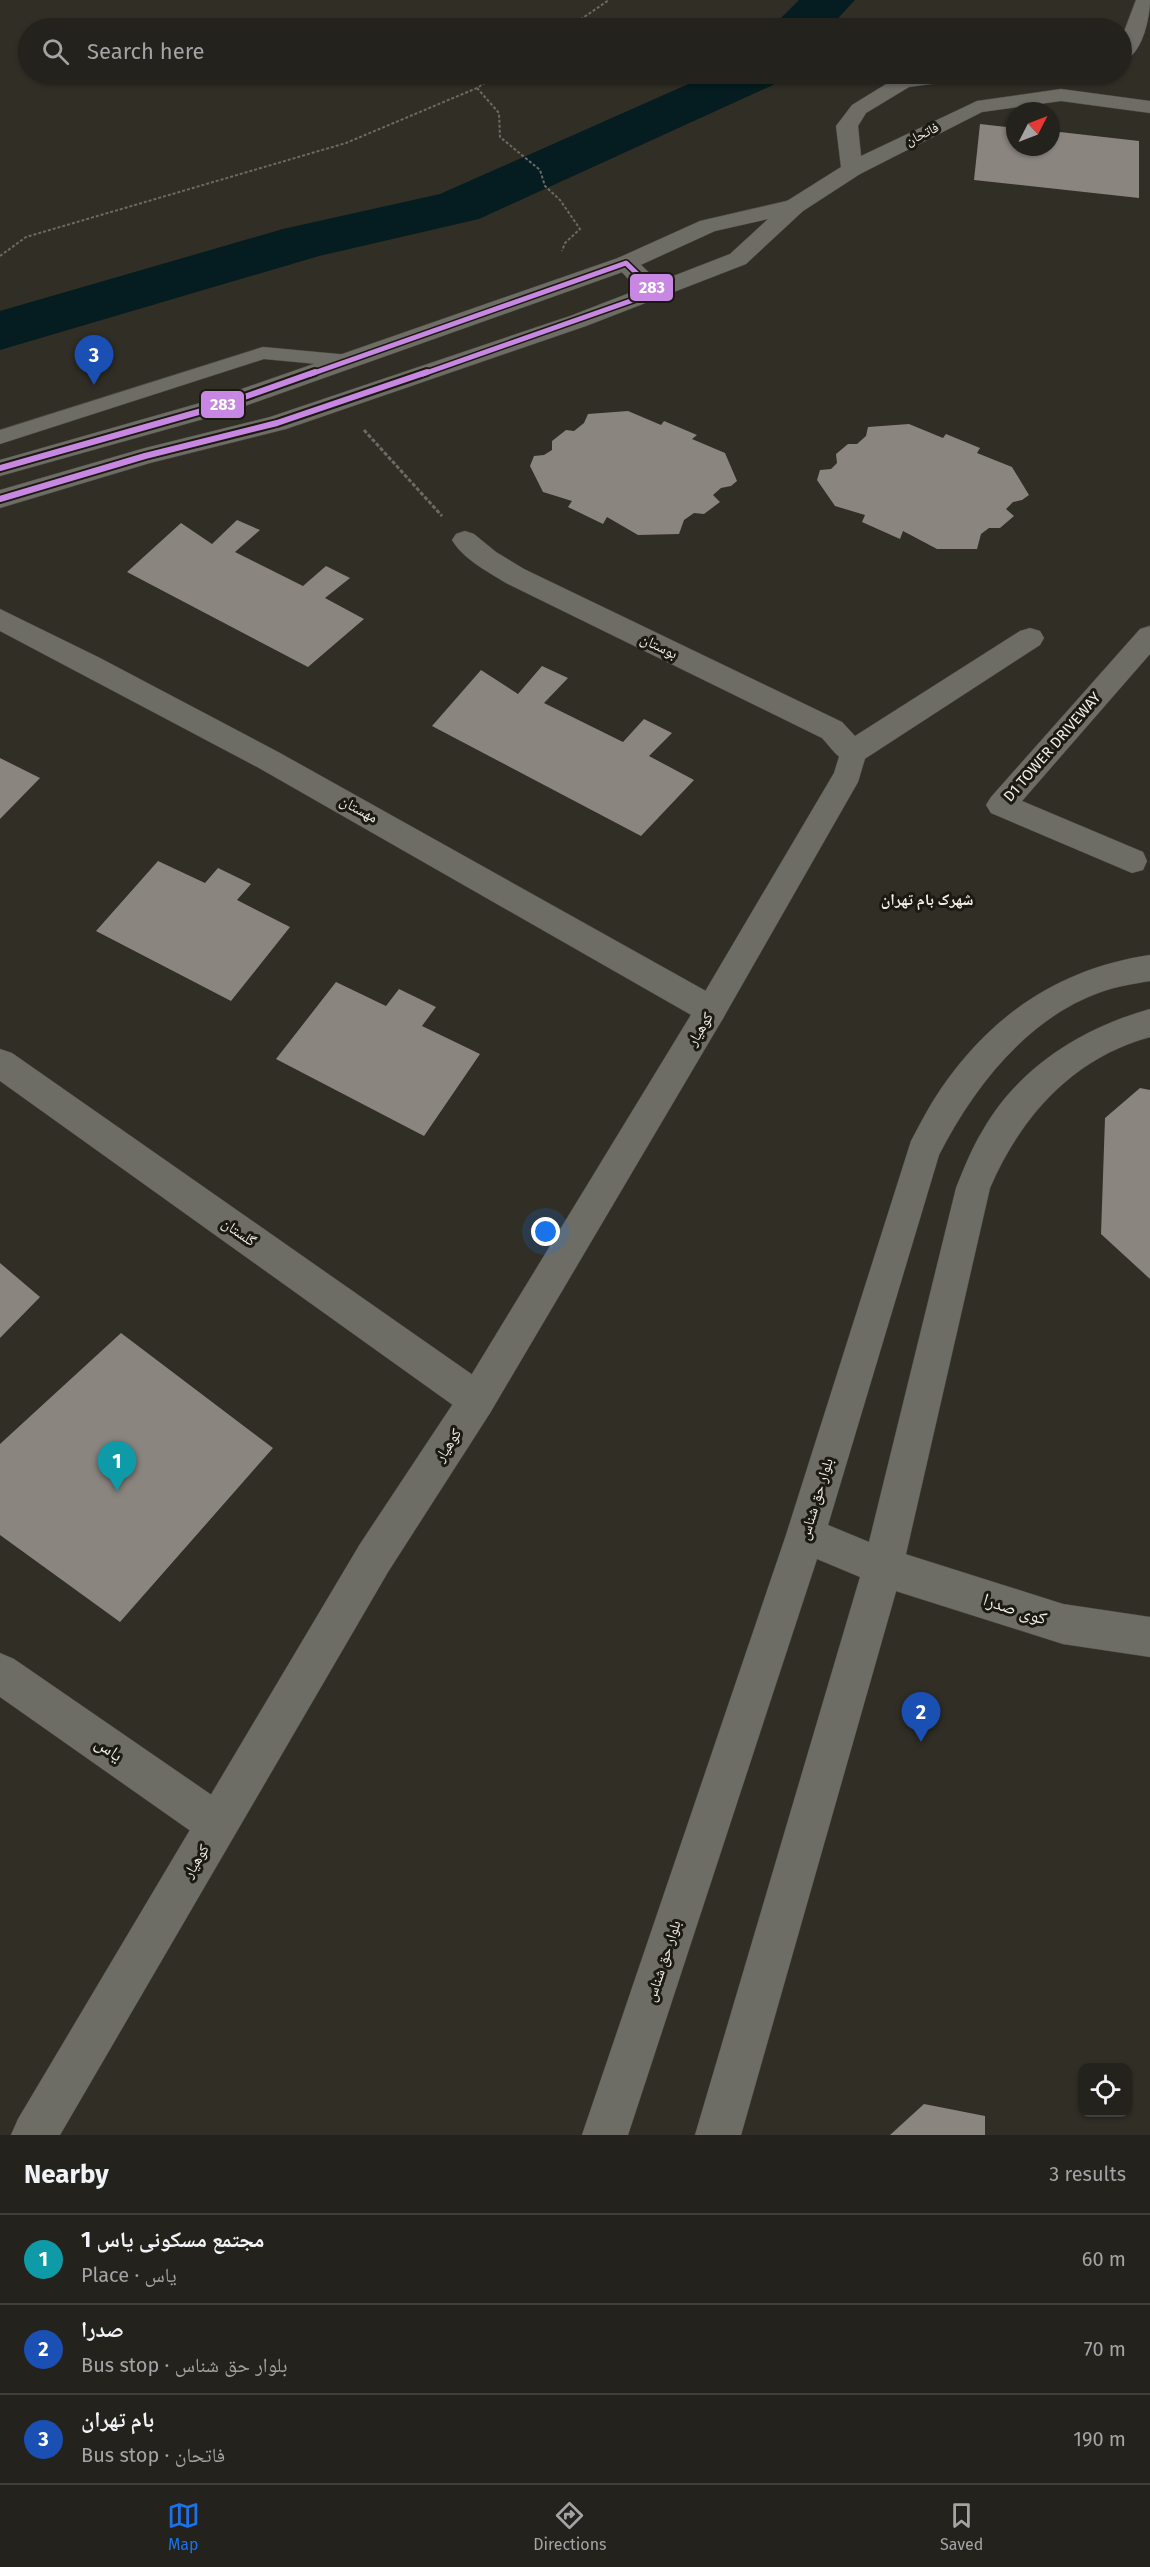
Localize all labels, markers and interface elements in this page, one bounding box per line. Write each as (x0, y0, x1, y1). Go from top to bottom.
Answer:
search box (18, 18, 1132, 84)
icon: search (39, 35, 72, 68)
text: Search here (87, 38, 205, 65)
north arrow (1006, 102, 1060, 156)
street label: فاتحان (902, 119, 942, 149)
line badge: 283 (629, 273, 674, 302)
text: 283 (639, 278, 665, 297)
pin: 3 (74, 336, 113, 385)
line badge: 283 (200, 390, 245, 419)
text: 283 (210, 395, 236, 414)
street label: بوستان (637, 629, 680, 664)
street label: D1 TOWER DRIVEWAY (1000, 688, 1105, 805)
street label: مهستان (336, 791, 381, 828)
district label: شهرک بام تهران (881, 890, 973, 911)
street label: کوهیار (683, 1009, 717, 1050)
street label: گلستان (218, 1214, 260, 1251)
your location (531, 1217, 560, 1246)
street label: کوهیار (430, 1425, 465, 1466)
pin: 1 (98, 1442, 136, 1491)
street label: بلوار حق شناس (795, 1456, 838, 1542)
street label: کوی صدرا (980, 1588, 1050, 1630)
pin: 2 (902, 1692, 940, 1742)
street label: یاس (91, 1732, 127, 1766)
street label: کوهیار (179, 1841, 213, 1882)
street label: بلوار حق شناس (641, 1918, 686, 2004)
map controls (1078, 2063, 1132, 2117)
button: locate (1078, 2063, 1132, 2117)
text: Nearby (24, 2159, 109, 2190)
text: 3 results (1049, 2162, 1126, 2186)
text: مجتمع مسکونی یاس 1 (81, 2226, 264, 2253)
text: 1 (39, 2247, 48, 2271)
text: 60 m (1082, 2247, 1126, 2271)
text: Place · یاس (81, 2263, 177, 2287)
text: صدرا (81, 2316, 124, 2343)
text: 2 (38, 2337, 49, 2361)
text: 70 m (1084, 2337, 1126, 2361)
text: Bus stop · بلوار حق شناس (81, 2353, 287, 2377)
text: بام تهران (81, 2406, 154, 2433)
text: 3 (38, 2427, 49, 2451)
text: 190 m (1073, 2427, 1126, 2451)
text: Bus stop · فاتحان (81, 2443, 225, 2467)
tab: Map (167, 2499, 200, 2554)
tab: Directions (533, 2499, 607, 2554)
tab: Saved (940, 2499, 983, 2554)

